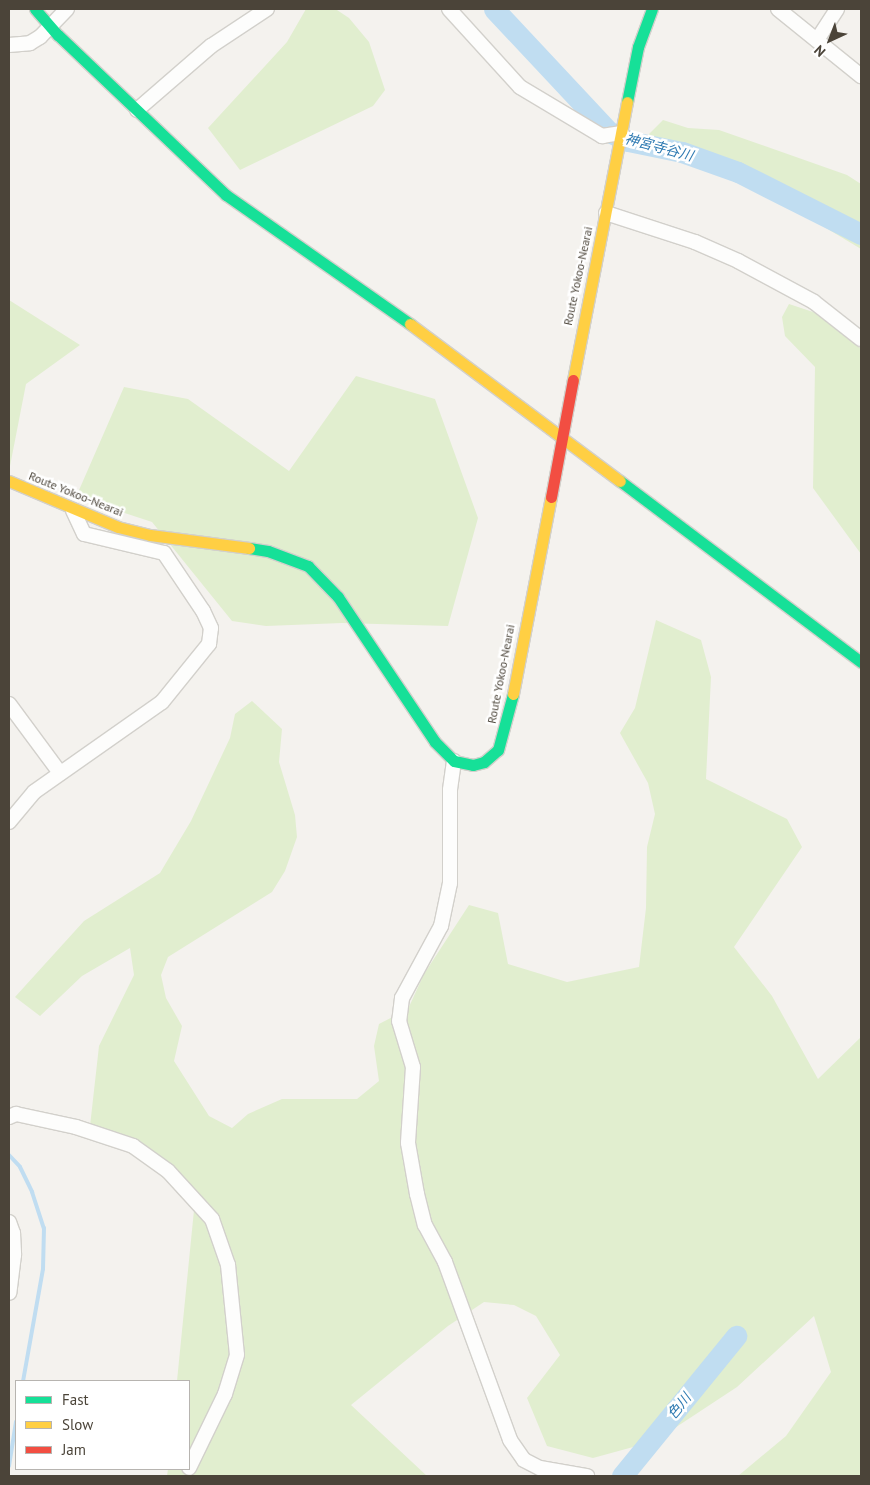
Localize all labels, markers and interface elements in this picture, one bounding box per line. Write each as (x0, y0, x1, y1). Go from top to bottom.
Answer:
north arrow (805, 15, 855, 65)
text: N (810, 41, 829, 61)
water label: 神宮寺谷川 (623, 130, 695, 164)
street label: Route Yokoo-Nearai (560, 225, 596, 327)
street label: Route Yokoo-Nearai (26, 468, 126, 520)
street label: Route Yokoo-Nearai (484, 623, 518, 725)
legend (15, 1380, 190, 1470)
text: Fast (62, 1390, 89, 1409)
water label: 色川 (664, 1390, 694, 1422)
text: Slow (62, 1415, 93, 1434)
text: Jam (62, 1440, 86, 1459)

